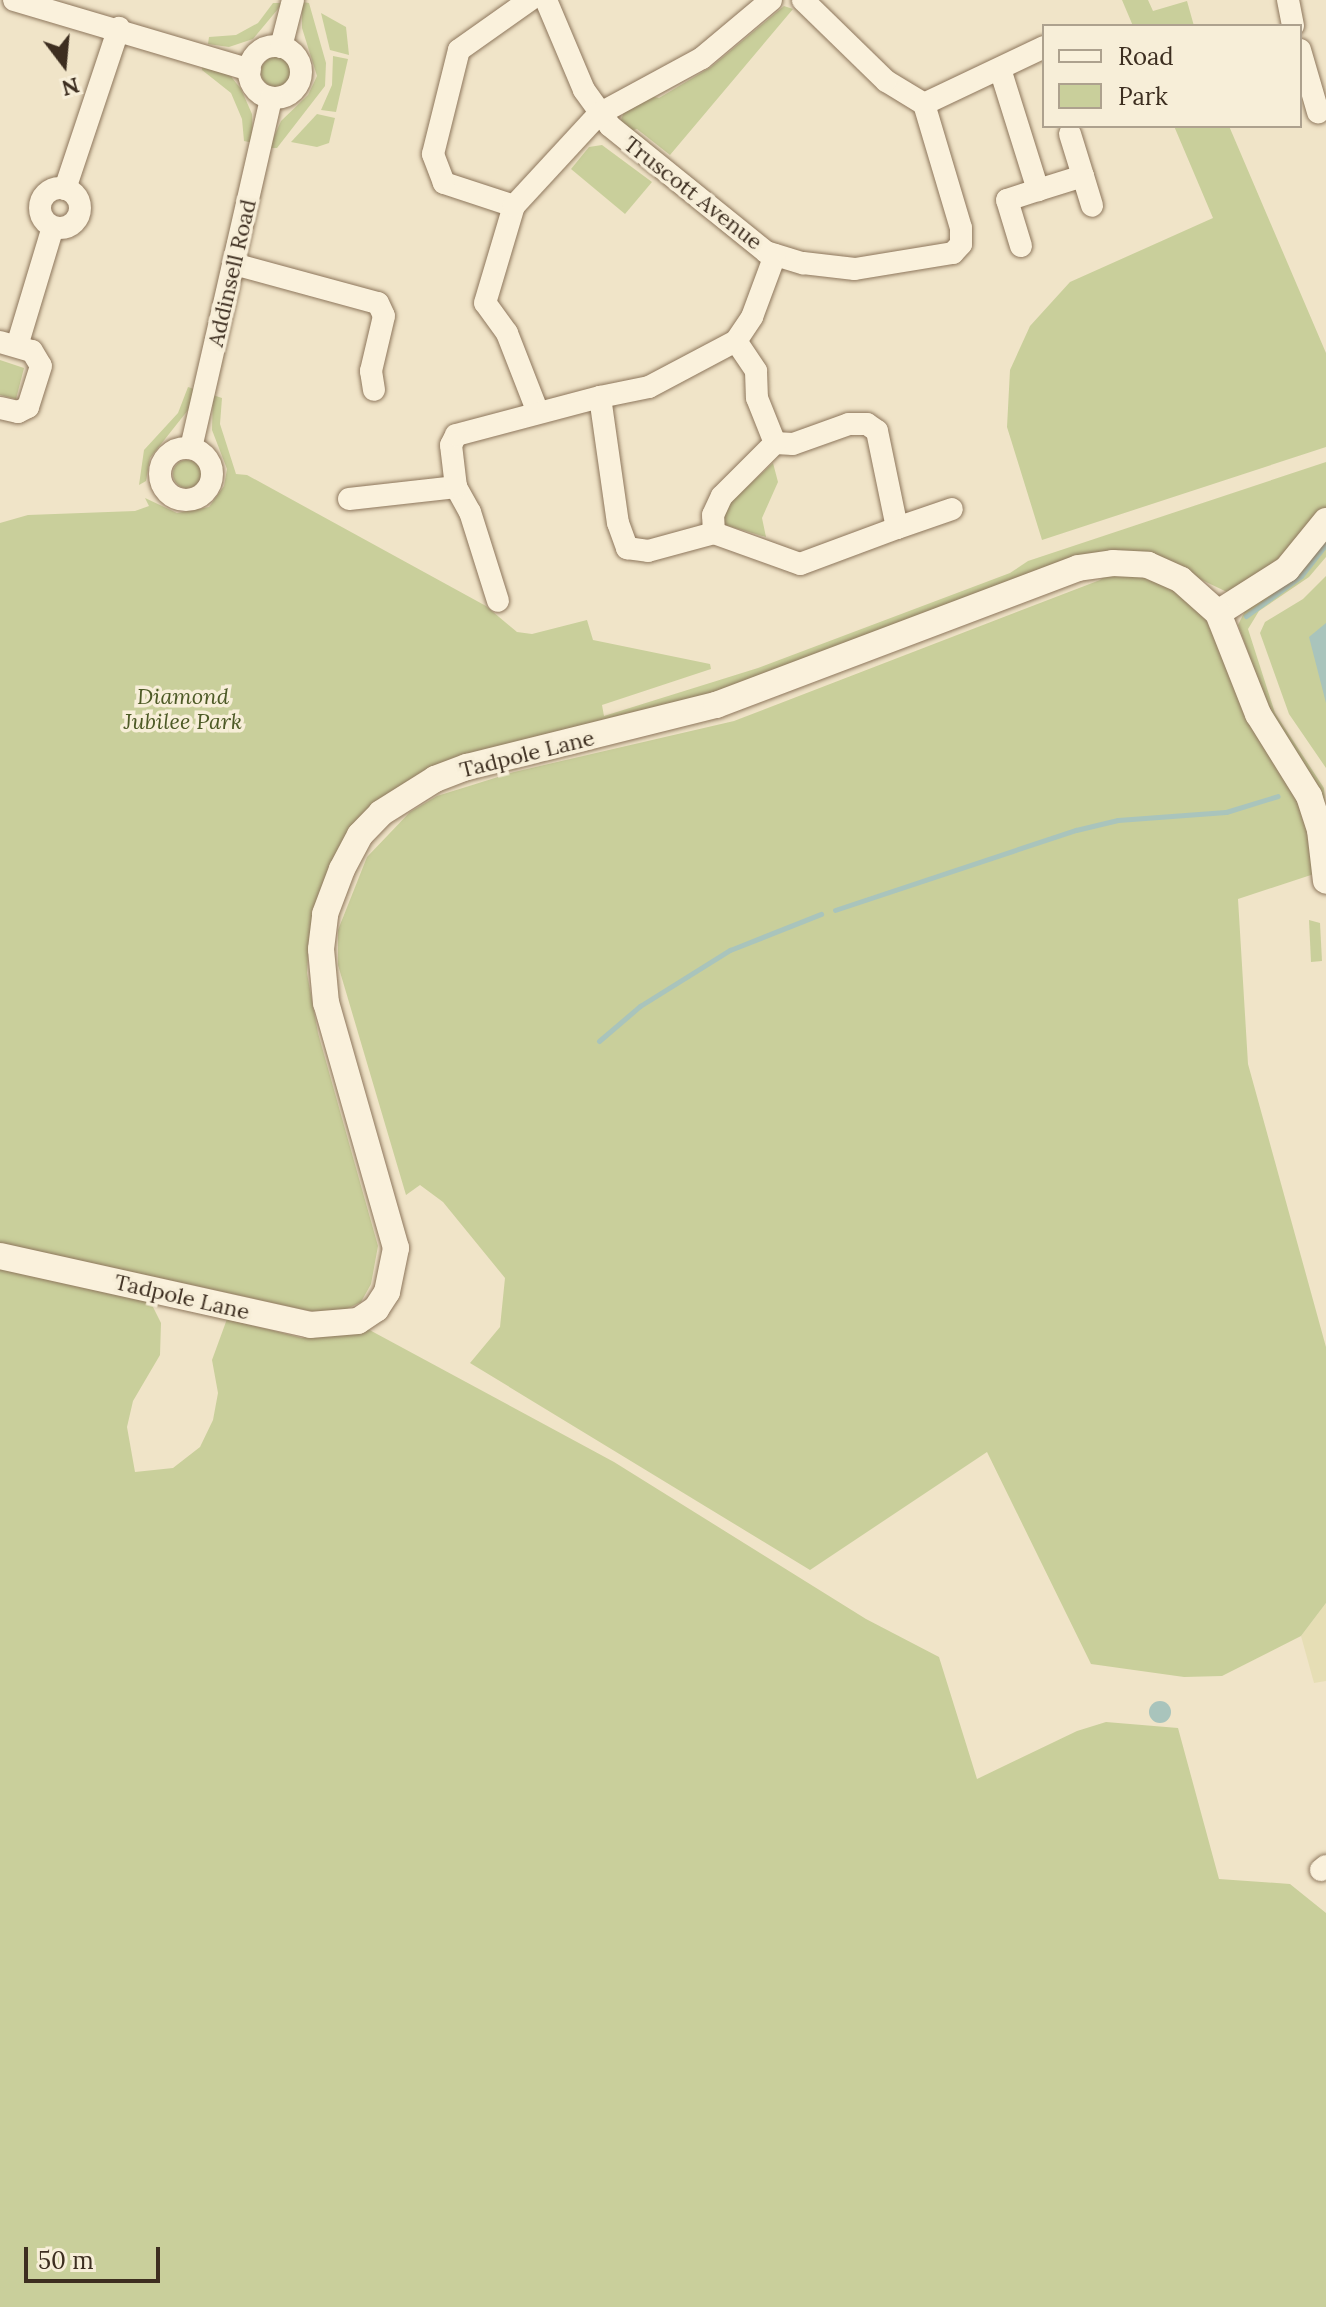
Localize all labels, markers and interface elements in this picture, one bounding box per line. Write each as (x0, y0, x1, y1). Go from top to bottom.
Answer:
north arrow (24, 24, 104, 104)
legend (1042, 24, 1302, 128)
text: Road (1118, 41, 1174, 72)
text: N (59, 71, 83, 103)
text: Park (1118, 81, 1168, 112)
street label: Truscott Avenue (618, 131, 768, 255)
street label: Addinsell Road (202, 197, 262, 349)
park label: Diamond Jubilee Park (124, 683, 242, 734)
street label: Tadpole Lane (457, 725, 597, 783)
street label: Tadpole Lane (112, 1269, 252, 1325)
scale bar (28, 2231, 164, 2281)
text: 50 m (38, 2245, 94, 2276)

